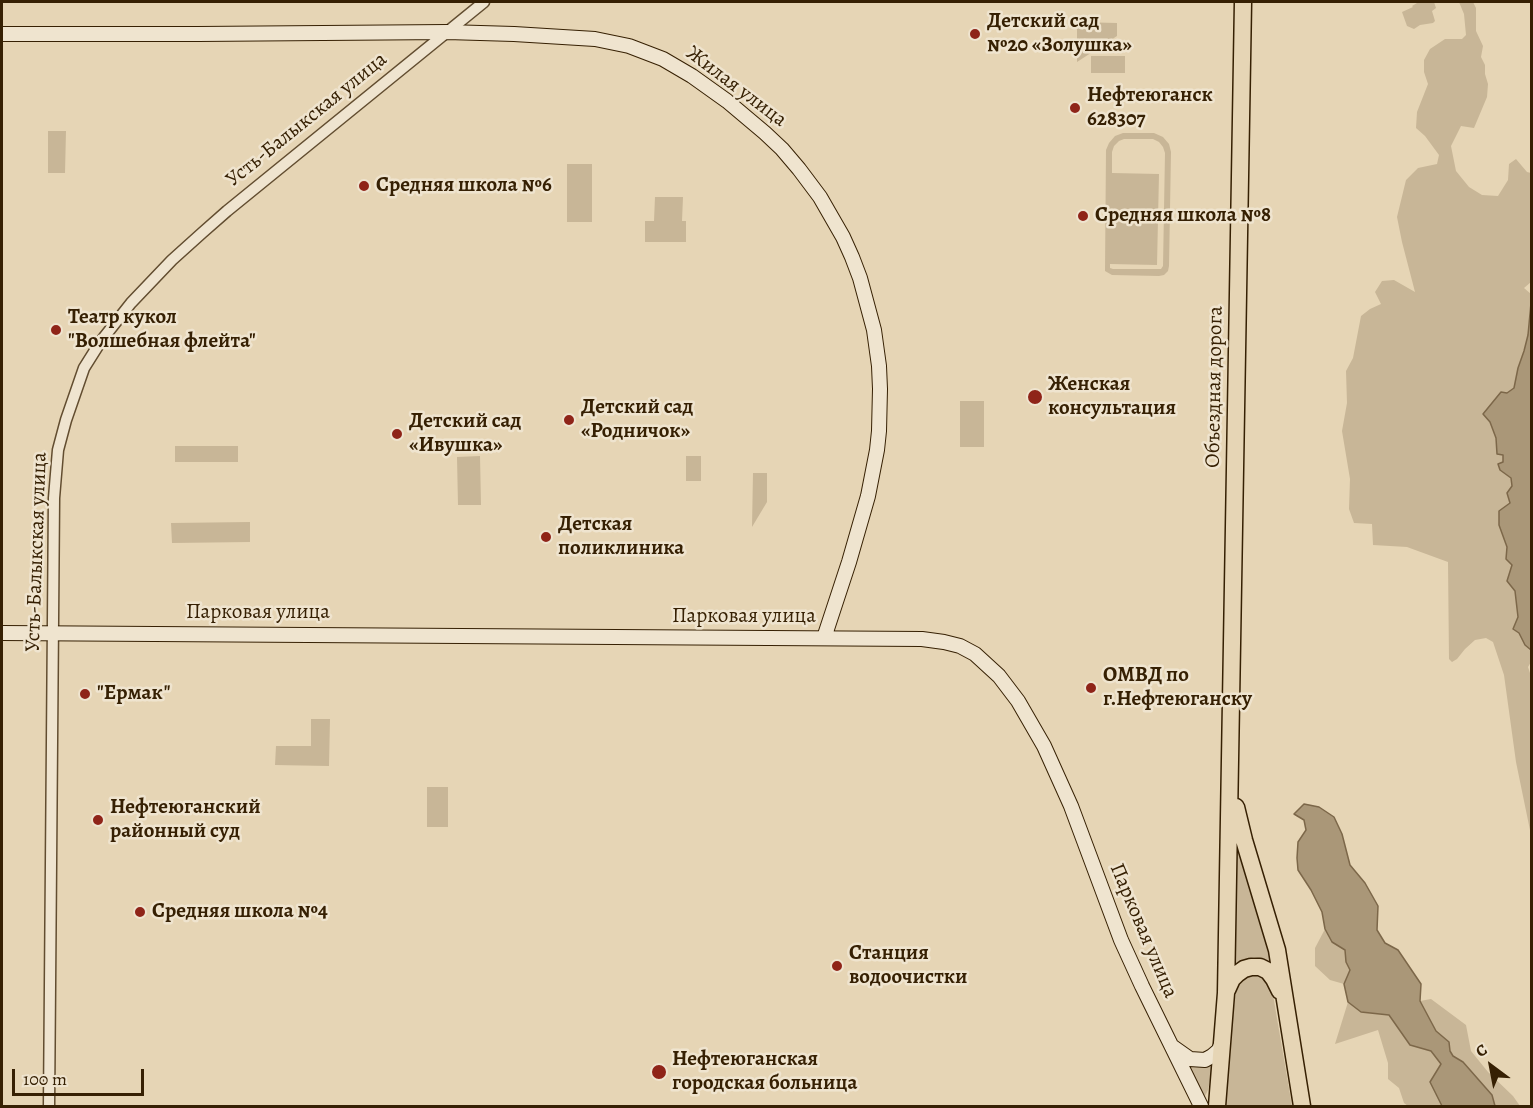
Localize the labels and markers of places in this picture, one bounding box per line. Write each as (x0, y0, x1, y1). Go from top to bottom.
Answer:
place label: Детский сад №20 «Золушка» (987, 9, 1132, 59)
marker: Детский сад №20 «Золушка» (968, 27, 982, 41)
place label: Нефтеюганск 628307 (1087, 83, 1213, 133)
marker: Нефтеюганск 628307 (1068, 101, 1082, 115)
place label: Средняя школа №6 (376, 173, 552, 199)
marker: Средняя школа №6 (357, 179, 371, 193)
place label: Средняя школа №8 (1095, 203, 1271, 229)
marker: Средняя школа №8 (1076, 209, 1090, 223)
place label: Театр кукол "Волшебная флейта" (68, 305, 256, 355)
marker: Театр кукол "Волшебная флейта" (49, 323, 63, 337)
place label: Женская консультация (1048, 372, 1176, 422)
marker: Женская консультация (1026, 388, 1044, 406)
place label: Детский сад «Родничок» (581, 395, 693, 445)
place label: Детский сад «Ивушка» (409, 409, 521, 459)
marker: Детский сад «Родничок» (562, 413, 576, 427)
marker: Детский сад «Ивушка» (390, 427, 404, 441)
place label: Детская поликлиника (558, 512, 684, 562)
marker: Детская поликлиника (539, 530, 553, 544)
place label: ОМВД по г.Нефтеюганску (1103, 663, 1252, 713)
place label: "Ермак" (97, 681, 170, 707)
marker: ОМВД по г.Нефтеюганску (1084, 681, 1098, 695)
marker: "Ермак" (78, 687, 92, 701)
place label: Нефтеюганский районный суд (110, 795, 261, 845)
marker: Нефтеюганский районный суд (91, 813, 105, 827)
place label: Средняя школа №4 (152, 899, 328, 925)
marker: Средняя школа №4 (133, 905, 147, 919)
place label: Станция водоочистки (849, 941, 968, 991)
marker: Станция водоочистки (830, 959, 844, 973)
place label: Нефтеюганская городская больница (672, 1047, 857, 1097)
marker: Нефтеюганская городская больница (650, 1063, 668, 1081)

